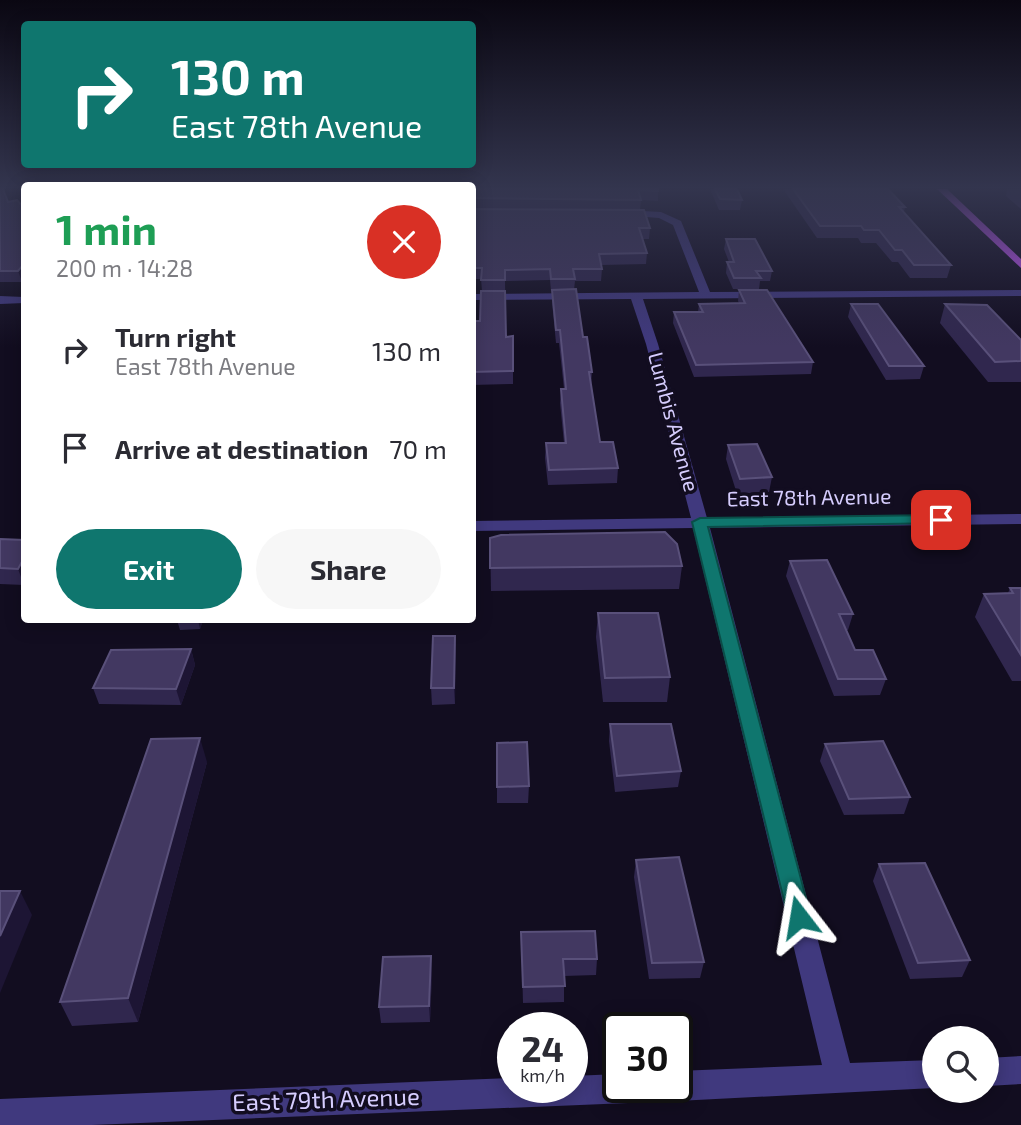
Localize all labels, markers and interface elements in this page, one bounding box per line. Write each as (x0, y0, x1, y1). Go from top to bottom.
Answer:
text: 130 m (171, 46, 305, 105)
icon: right (56, 49, 147, 140)
text: East 78th Avenue (171, 106, 422, 144)
text: 1 min (56, 203, 157, 253)
button: close (367, 205, 441, 279)
text: 200 m · 14:28 (56, 254, 193, 282)
text: Turn right (115, 321, 236, 352)
icon: right (56, 331, 94, 369)
text: 130 m (372, 335, 441, 366)
street label: Lumbis Avenue (644, 349, 705, 494)
text: East 78th Avenue (115, 352, 296, 380)
icon: arrive (56, 429, 94, 467)
text: Arrive at destination (115, 433, 368, 464)
text: 70 m (389, 433, 447, 464)
street label: East 78th Avenue (726, 483, 892, 510)
pin (911, 490, 971, 550)
icon: arrive (922, 501, 960, 539)
button: Exit (56, 529, 242, 609)
button: Share (256, 529, 441, 609)
position arrow (762, 880, 836, 954)
speed limit sign: 30 (602, 1012, 693, 1103)
map controls (922, 1026, 999, 1103)
button: search (922, 1026, 999, 1103)
text: 24 (521, 1027, 564, 1069)
text: km/h (520, 1064, 565, 1086)
street label: East 79th Avenue (232, 1081, 420, 1116)

